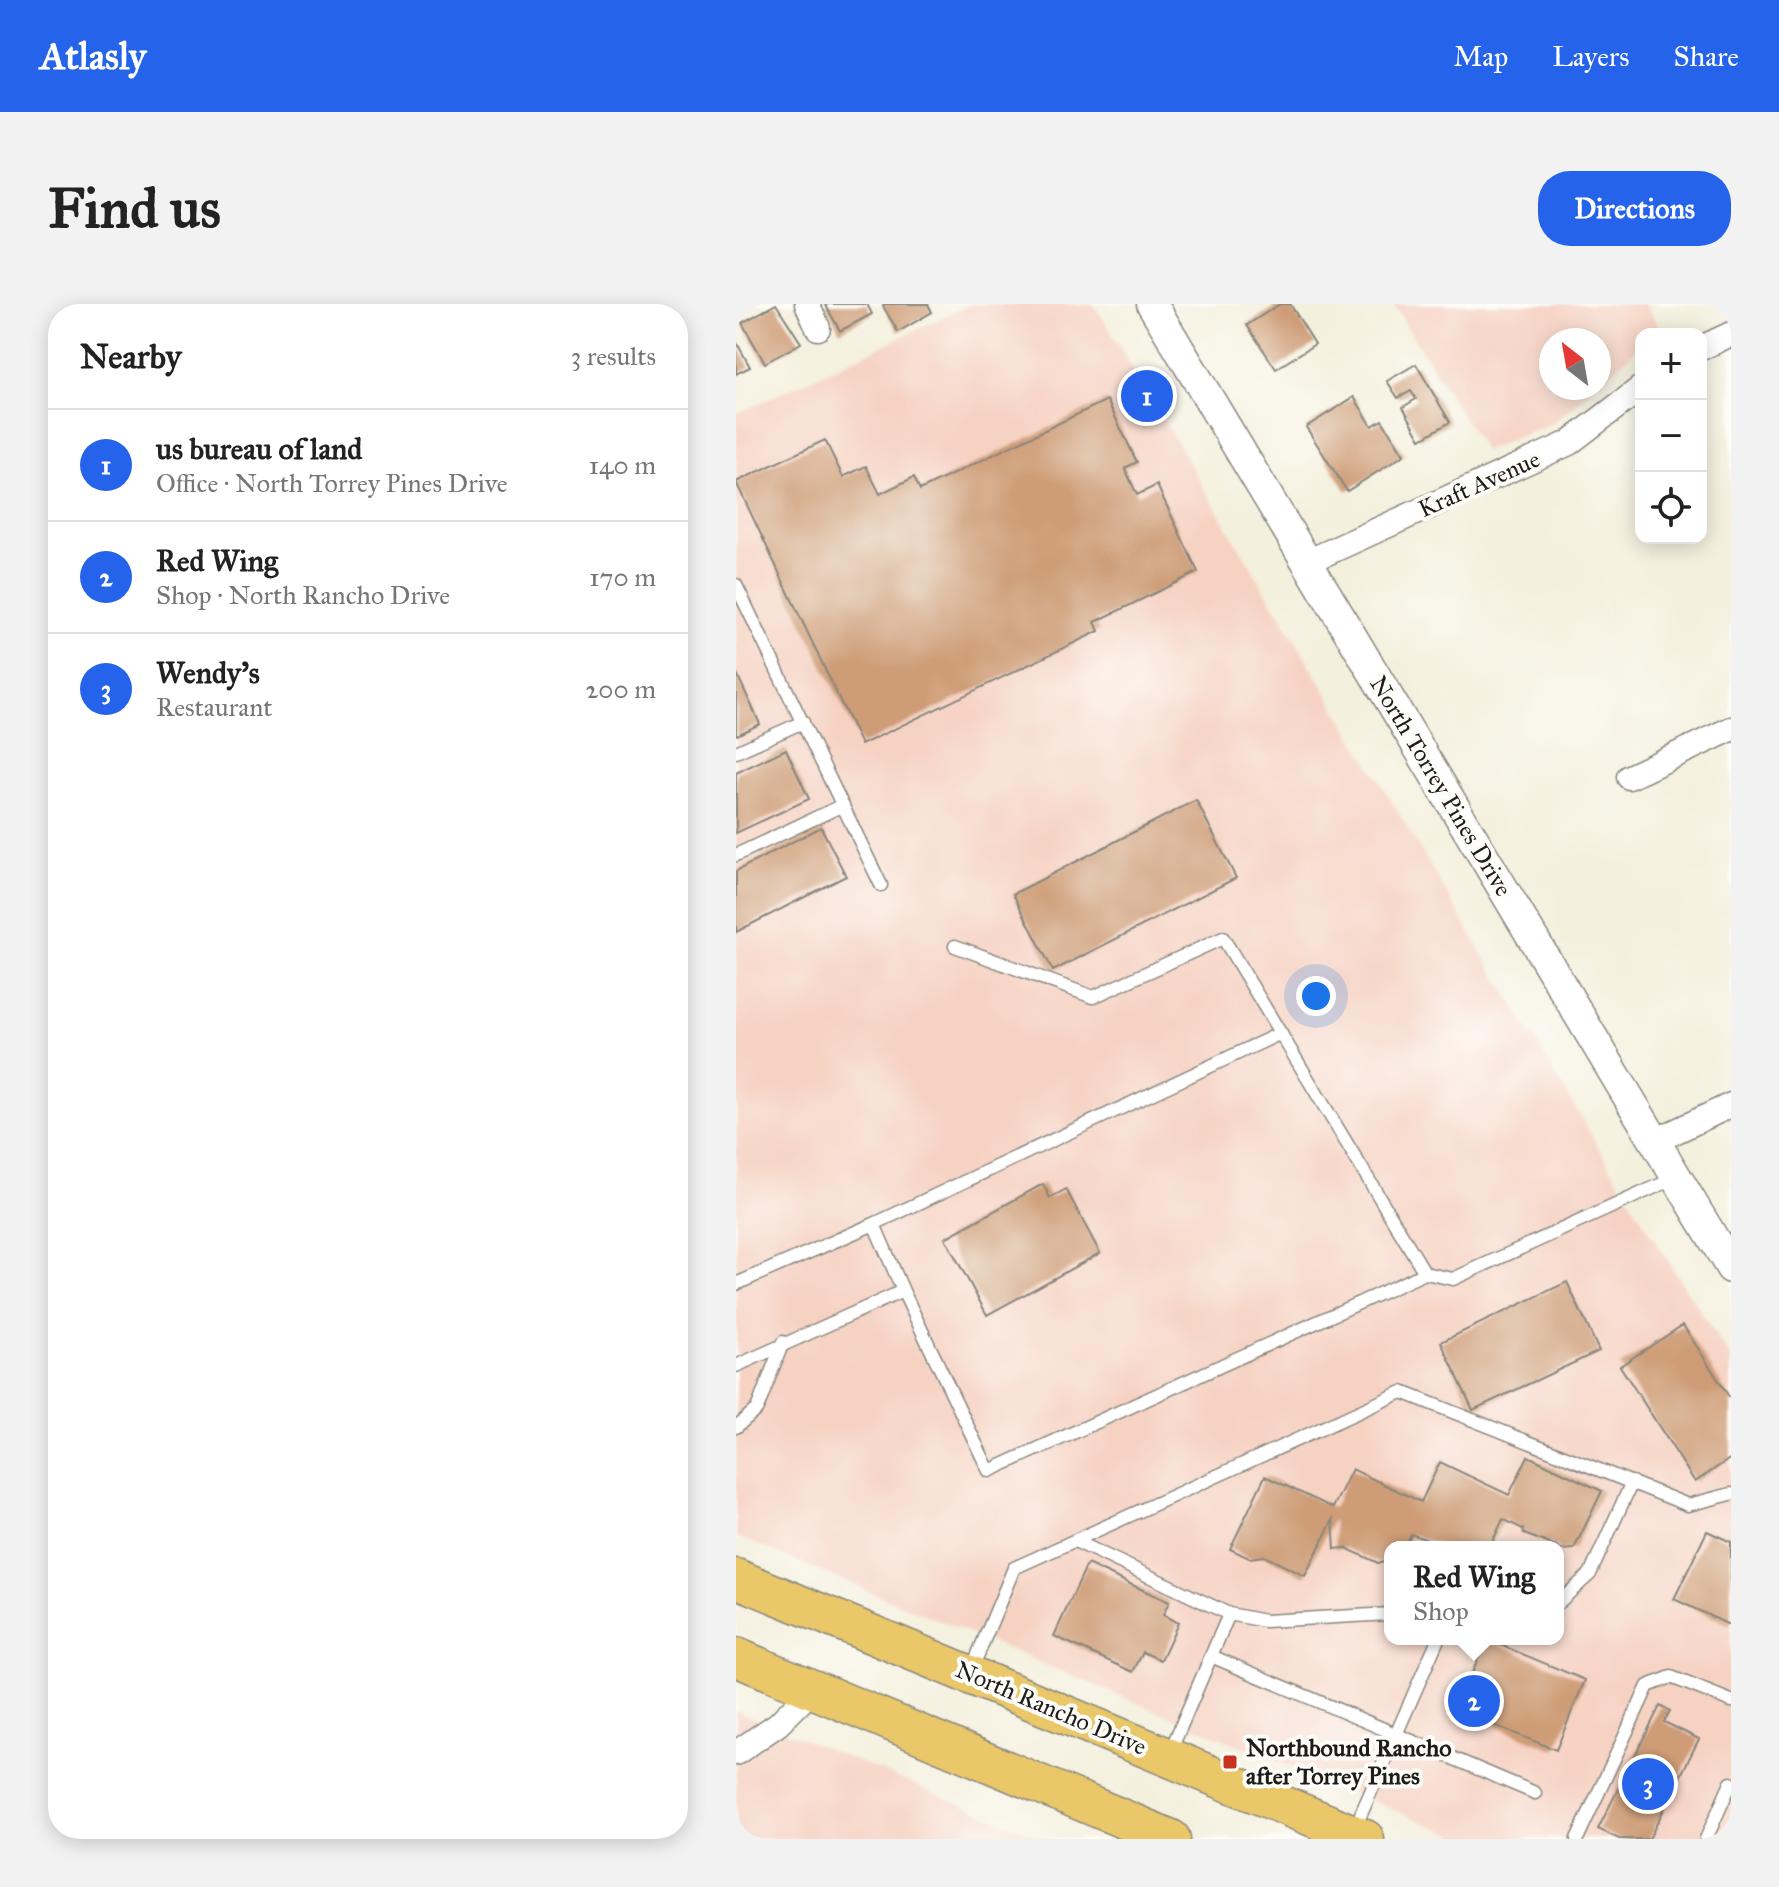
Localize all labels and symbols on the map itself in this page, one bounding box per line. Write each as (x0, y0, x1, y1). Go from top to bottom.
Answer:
north arrow (1539, 328, 1611, 400)
pin: 1 (1121, 366, 1173, 426)
street label: Kraft Avenue (1414, 444, 1544, 524)
street label: North Torrey Pines Drive (1363, 670, 1519, 902)
your location (1296, 976, 1336, 1016)
street label: North Rancho Drive (951, 1654, 1151, 1762)
pin: 2 (1448, 1671, 1500, 1731)
place label: Northbound Rancho after Torrey Pines (1246, 1733, 1451, 1791)
marker: Northbound Rancho after Torrey Pines (1221, 1753, 1239, 1771)
pin: 3 (1622, 1754, 1674, 1814)

